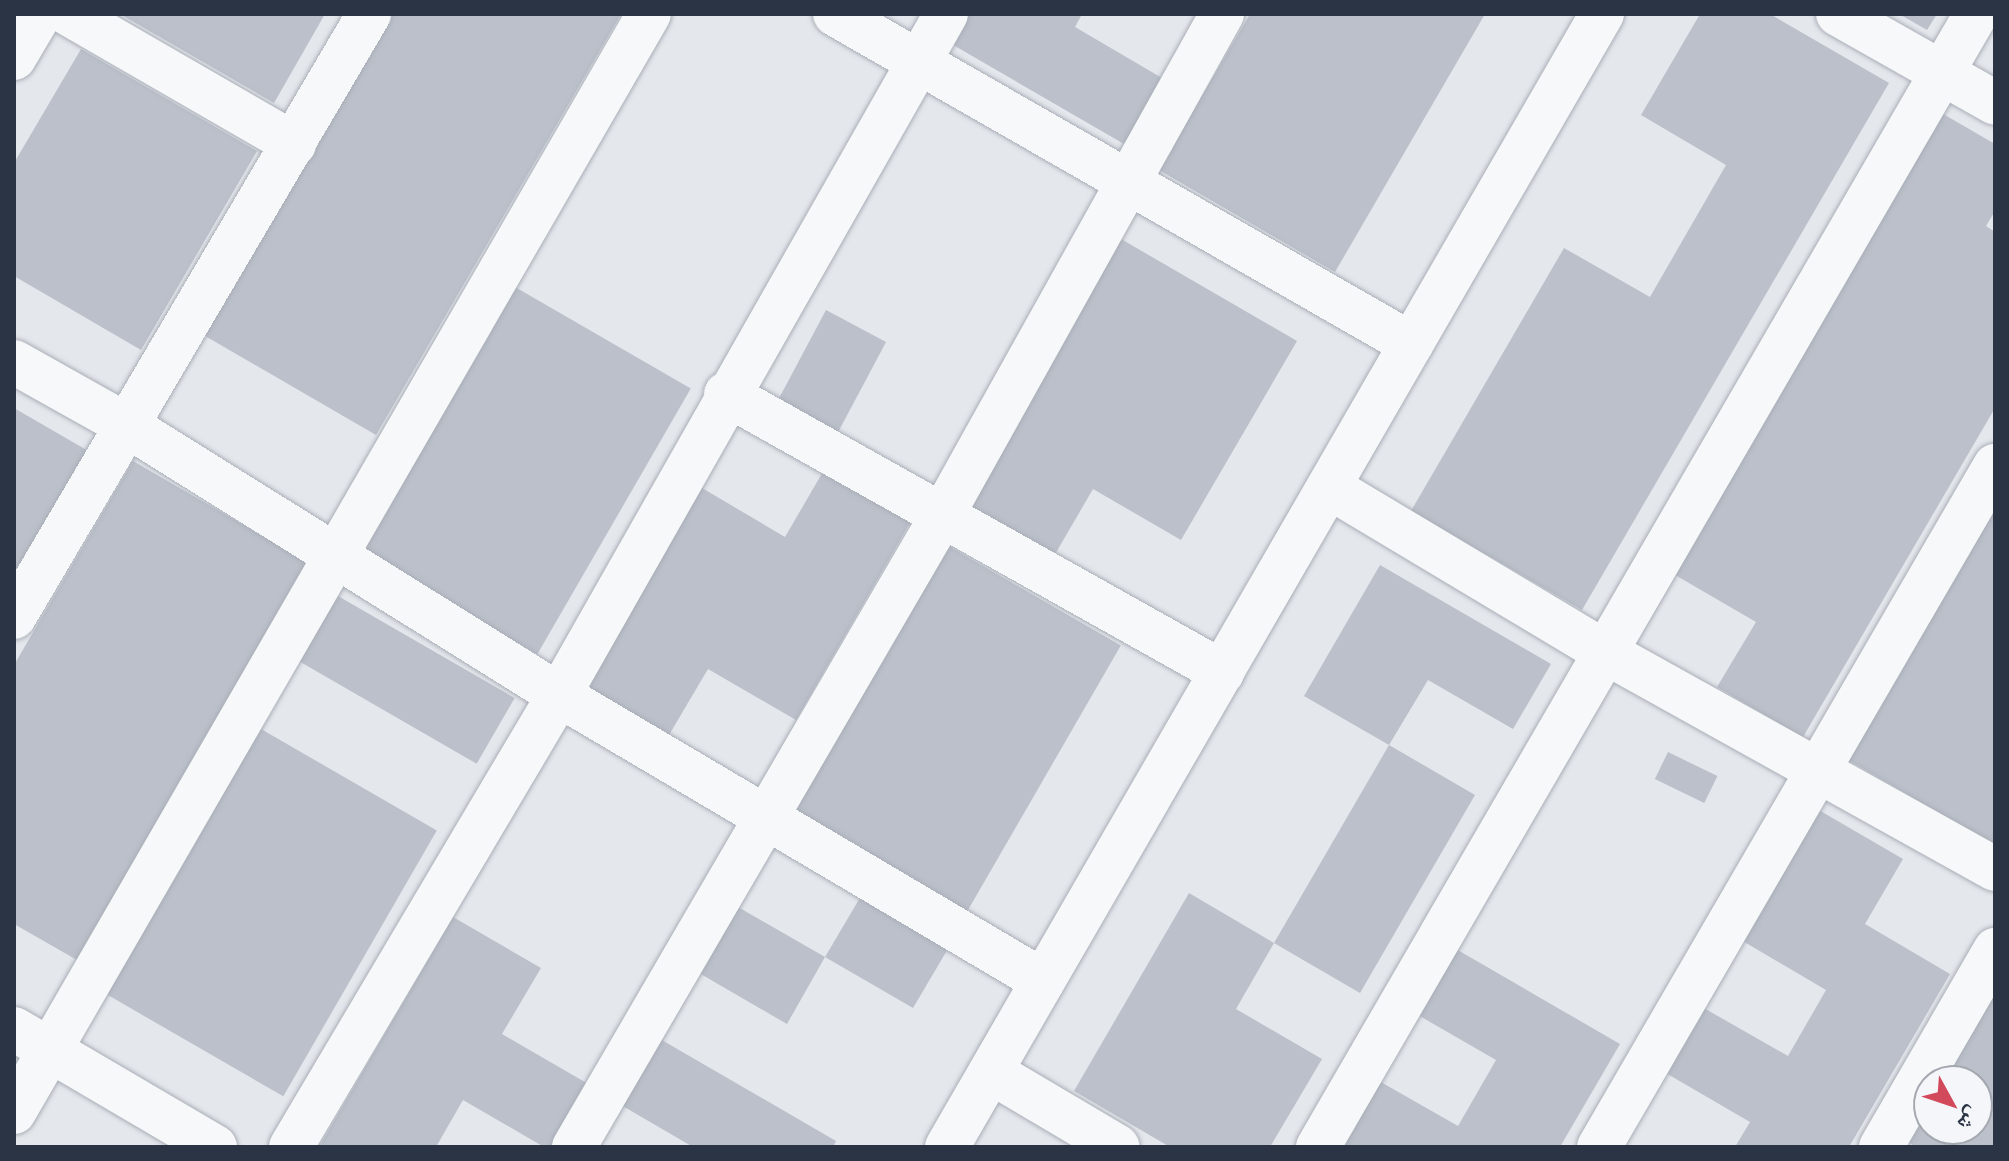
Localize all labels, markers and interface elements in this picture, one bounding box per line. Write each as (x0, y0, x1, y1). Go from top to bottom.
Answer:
north arrow (1913, 1065, 1993, 1145)
text: ش (1952, 1101, 1988, 1137)

